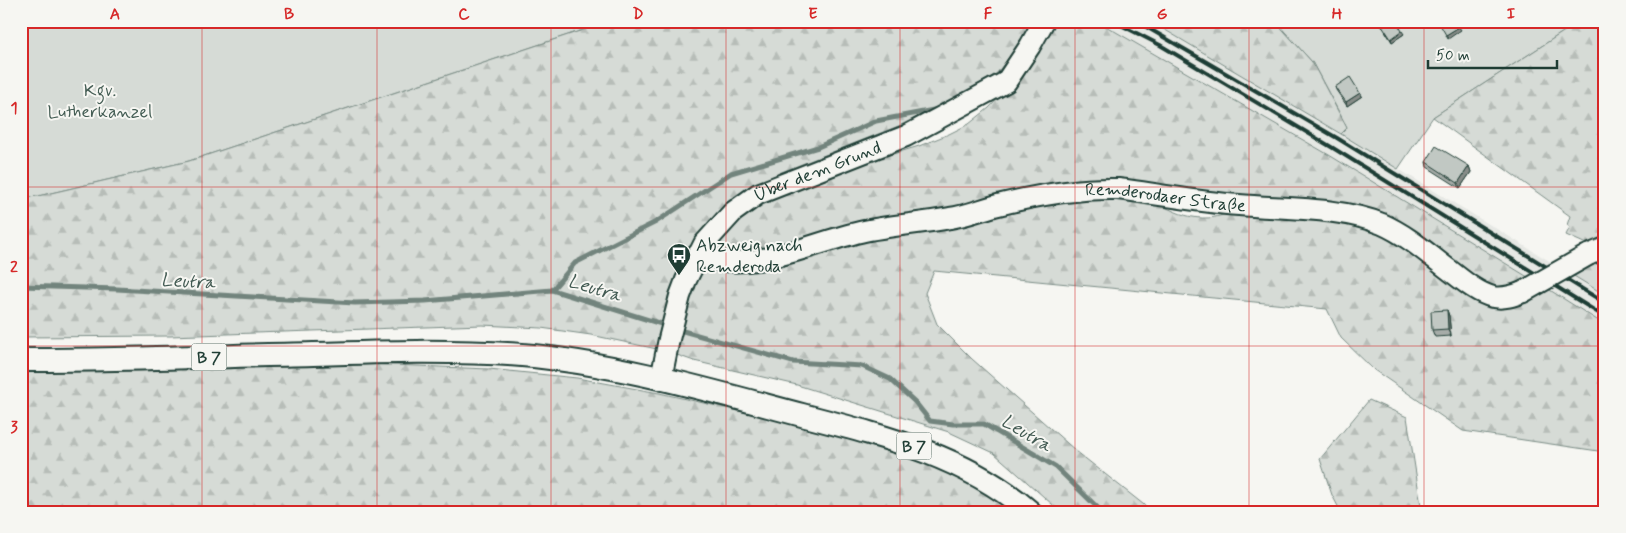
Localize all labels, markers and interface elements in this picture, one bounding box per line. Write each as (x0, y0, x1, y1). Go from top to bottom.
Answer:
text: A (110, 4, 120, 25)
text: B (284, 4, 294, 25)
text: C (458, 4, 470, 25)
text: D (632, 4, 644, 25)
text: E (808, 4, 818, 25)
text: F (984, 4, 993, 25)
text: G (1157, 4, 1168, 25)
text: H (1332, 4, 1343, 25)
text: I (1507, 4, 1516, 25)
scale bar (1428, 38, 1557, 70)
text: 50 m (1436, 46, 1470, 66)
park label: Kgv. Lutherkanzel (48, 79, 152, 124)
text: 1 (10, 98, 18, 119)
street label: Über dem Grund (750, 136, 885, 208)
street label: Remderodaer Straße (1084, 178, 1247, 219)
place label: Abzweig nach Remderoda (696, 234, 803, 279)
bus stop icon: Abzweig nach Remderoda (666, 242, 692, 276)
text: 2 (10, 257, 18, 278)
water label: Leutra (160, 268, 216, 295)
water label: Leutra (565, 269, 625, 309)
road number: B 7 (192, 344, 226, 371)
water label: Leutra (996, 409, 1056, 458)
text: 3 (10, 417, 18, 438)
road number: B 7 (896, 432, 932, 460)

